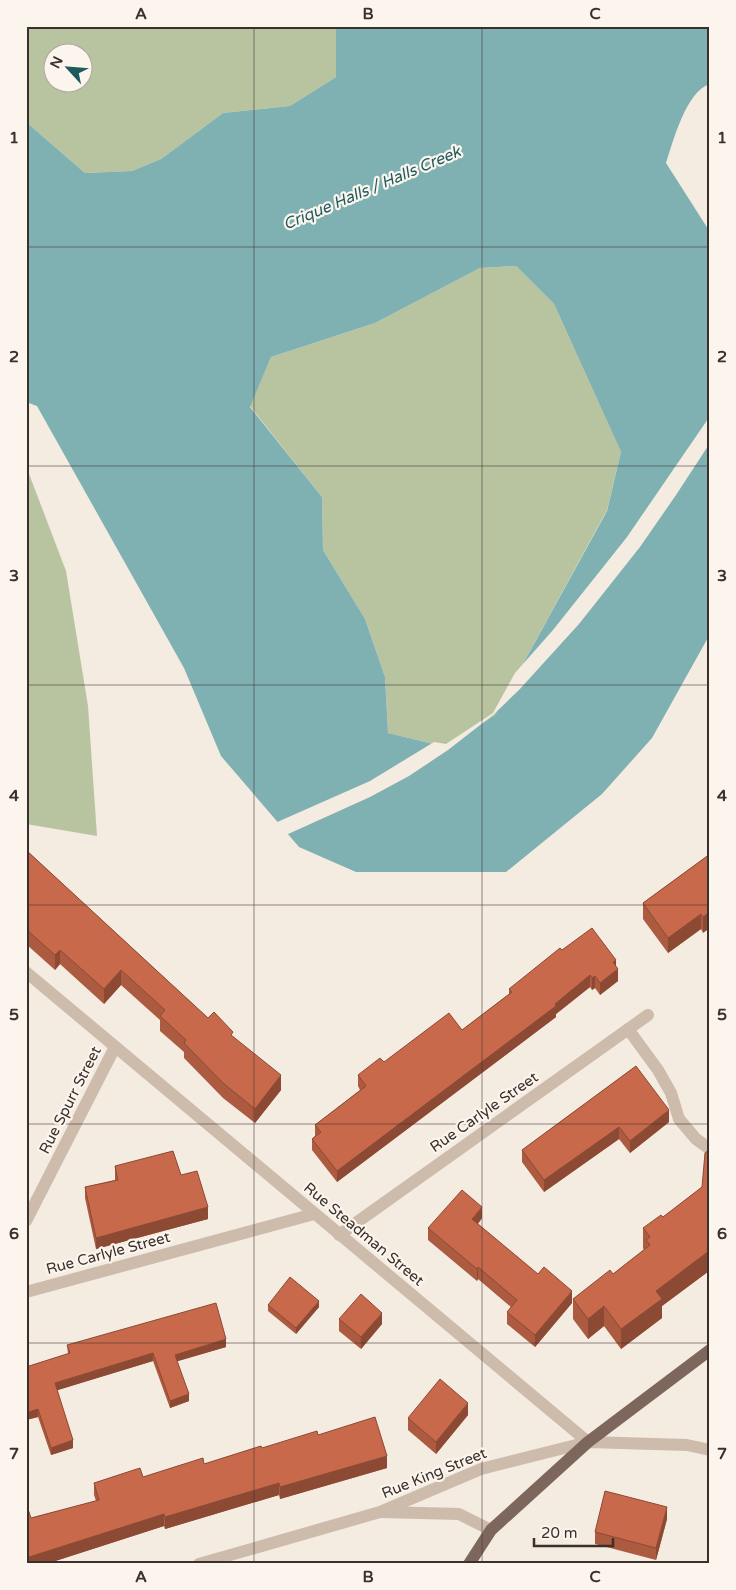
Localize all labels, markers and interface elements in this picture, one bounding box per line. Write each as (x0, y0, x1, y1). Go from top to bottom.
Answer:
text: A (135, 4, 147, 24)
text: B (362, 4, 374, 24)
text: C (589, 4, 601, 24)
north arrow (42, 42, 92, 92)
text: N (47, 54, 67, 71)
text: 1 (9, 128, 19, 148)
text: 1 (717, 128, 727, 148)
water label: Crique Halls / Halls Creek (280, 141, 465, 235)
text: 2 (9, 347, 19, 367)
text: 2 (717, 347, 727, 367)
text: 3 (9, 566, 19, 586)
text: 3 (717, 566, 727, 586)
text: 4 (9, 786, 19, 806)
text: 4 (717, 786, 727, 806)
text: 5 (9, 1005, 19, 1025)
text: 5 (717, 1005, 727, 1025)
street label: Rue Spurr Street (35, 1043, 105, 1157)
street label: Rue Carlyle Street (427, 1068, 542, 1156)
street label: Rue Steadman Street (300, 1178, 428, 1290)
text: 6 (9, 1224, 19, 1244)
text: 6 (717, 1224, 727, 1244)
street label: Rue Carlyle Street (44, 1228, 172, 1278)
text: 7 (9, 1444, 19, 1464)
street label: Rue King Street (379, 1444, 489, 1502)
text: 7 (717, 1444, 727, 1464)
scale bar (534, 1515, 612, 1547)
text: 20 m (541, 1524, 578, 1542)
text: A (135, 1567, 147, 1587)
text: B (362, 1567, 374, 1587)
text: C (589, 1567, 601, 1587)

